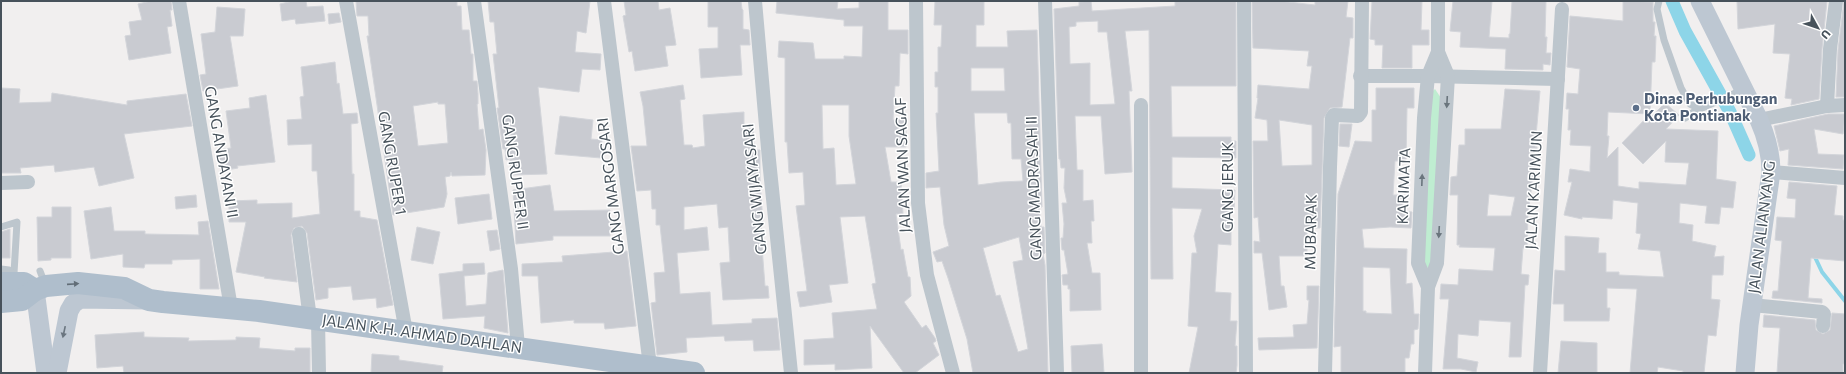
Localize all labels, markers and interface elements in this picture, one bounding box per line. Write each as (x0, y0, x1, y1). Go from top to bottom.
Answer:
north arrow (1798, 8, 1838, 48)
text: U (1818, 28, 1834, 42)
street label: GANG ANDAYANI II (202, 85, 242, 219)
place label: Dinas Perhubungan Kota Pontianak (1644, 89, 1777, 124)
one-way arrow (1444, 96, 1450, 109)
street label: JALAN WAN SAGAF (891, 97, 913, 233)
marker: Dinas Perhubungan Kota Pontianak (1631, 103, 1641, 113)
street label: GANG RUPER 1 (375, 110, 411, 216)
street label: GANG RUPPER II (499, 113, 533, 231)
street label: GANG MADRASAH II (1021, 116, 1045, 260)
street label: GANG MARGOSARI (593, 117, 627, 256)
street label: GANG WIJAYASARI (738, 123, 770, 255)
street label: JALAN KARIMUN (1521, 130, 1545, 250)
street label: GANG JERUK (1218, 142, 1236, 232)
street label: KARIMATA (1393, 147, 1413, 225)
street label: JALAN ALIANYANG (1744, 159, 1778, 294)
one-way arrow (1418, 174, 1425, 186)
street label: MUBARAK (1300, 194, 1320, 270)
one-way arrow (1436, 226, 1443, 238)
one-way arrow (67, 280, 79, 287)
street label: JALAN K.H. AHMAD DAHLAN (321, 310, 523, 356)
one-way arrow (61, 326, 67, 338)

